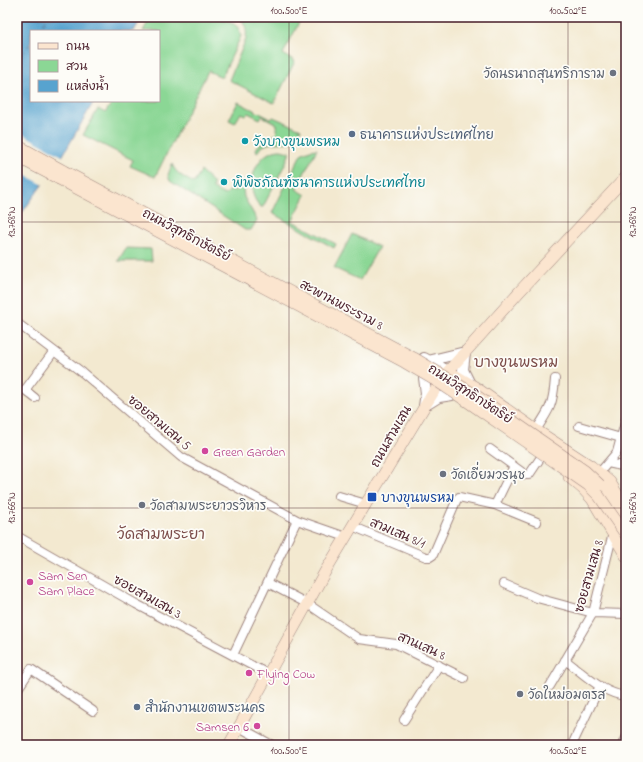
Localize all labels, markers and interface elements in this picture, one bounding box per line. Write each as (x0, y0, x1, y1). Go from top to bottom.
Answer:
text: 100.500°E (271, 4, 307, 19)
text: 100.502°E (549, 4, 587, 19)
legend (30, 30, 160, 102)
text: ถนน (66, 38, 90, 56)
text: สวน (66, 58, 87, 76)
place label: วัดนรนาถสุนทริการาม (484, 65, 605, 84)
marker: วัดนรนาถสุนทริการาม (608, 68, 618, 78)
text: แหล่งน้ำ (66, 75, 109, 96)
place label: ธนาคารแห่งประเทศไทย (360, 125, 494, 145)
marker: ธนาคารแห่งประเทศไทย (347, 129, 357, 139)
place label: วังบางขุนพรหม (253, 133, 340, 152)
marker: วังบางขุนพรหม (240, 136, 250, 146)
place label: พิพิธภัณฑ์ธนาคารแห่งประเทศไทย (232, 173, 426, 193)
marker: พิพิธภัณฑ์ธนาคารแห่งประเทศไทย (219, 177, 229, 187)
street label: ถนนวิสุทธิกษัตริย์ (139, 203, 234, 267)
text: 13.768°N (5, 206, 20, 238)
text: 13.768°N (626, 206, 641, 238)
street label: สะพานพระราม 8 (296, 275, 386, 335)
district label: บางขุนพรหม (474, 352, 558, 374)
street label: ถนนวิสุทธิกษัตริย์ (424, 359, 517, 429)
street label: ซอยสามเสน 5 (123, 391, 195, 456)
street label: ถนนสามเสน (366, 402, 417, 471)
place label: Green Garden (213, 443, 285, 462)
marker: Green Garden (200, 446, 210, 456)
place label: วัดเอี่ยมวรนุช (451, 461, 526, 485)
marker: วัดเอี่ยมวรนุช (438, 469, 448, 479)
place label: บางขุนพรหม (381, 489, 454, 508)
marker: บางขุนพรหม (366, 491, 378, 503)
text: 13.766°N (5, 492, 20, 524)
text: 13.766°N (626, 492, 641, 524)
place label: วัดสามพระยาวรวิหาร (150, 497, 267, 516)
marker: วัดสามพระยาวรวิหาร (137, 500, 147, 510)
street label: สามเสน 8/1 (367, 513, 428, 554)
district label: วัดสามพระยา (117, 524, 205, 546)
street label: ซอยสามเสน 8 (570, 538, 609, 615)
place label: Sam Sen Sam Place (38, 567, 94, 601)
street label: ซอยสามเสน 3 (110, 571, 185, 624)
marker: Sam Sen Sam Place (25, 577, 35, 587)
street label: สานเสน 8 (394, 627, 449, 665)
place label: Flying Cow (256, 665, 316, 685)
marker: Flying Cow (244, 668, 254, 678)
place label: วัดใหม่อมตรส (528, 685, 607, 705)
marker: วัดใหม่อมตรส (515, 689, 525, 699)
place label: สำนักงานเขตพระนคร (145, 699, 265, 718)
marker: สำนักงานเขตพระนคร (132, 702, 142, 712)
place label: Samsen 6 (196, 718, 249, 737)
marker: Samsen 6 (252, 721, 262, 731)
text: 100.500°E (271, 744, 307, 759)
text: 100.502°E (549, 744, 587, 759)

